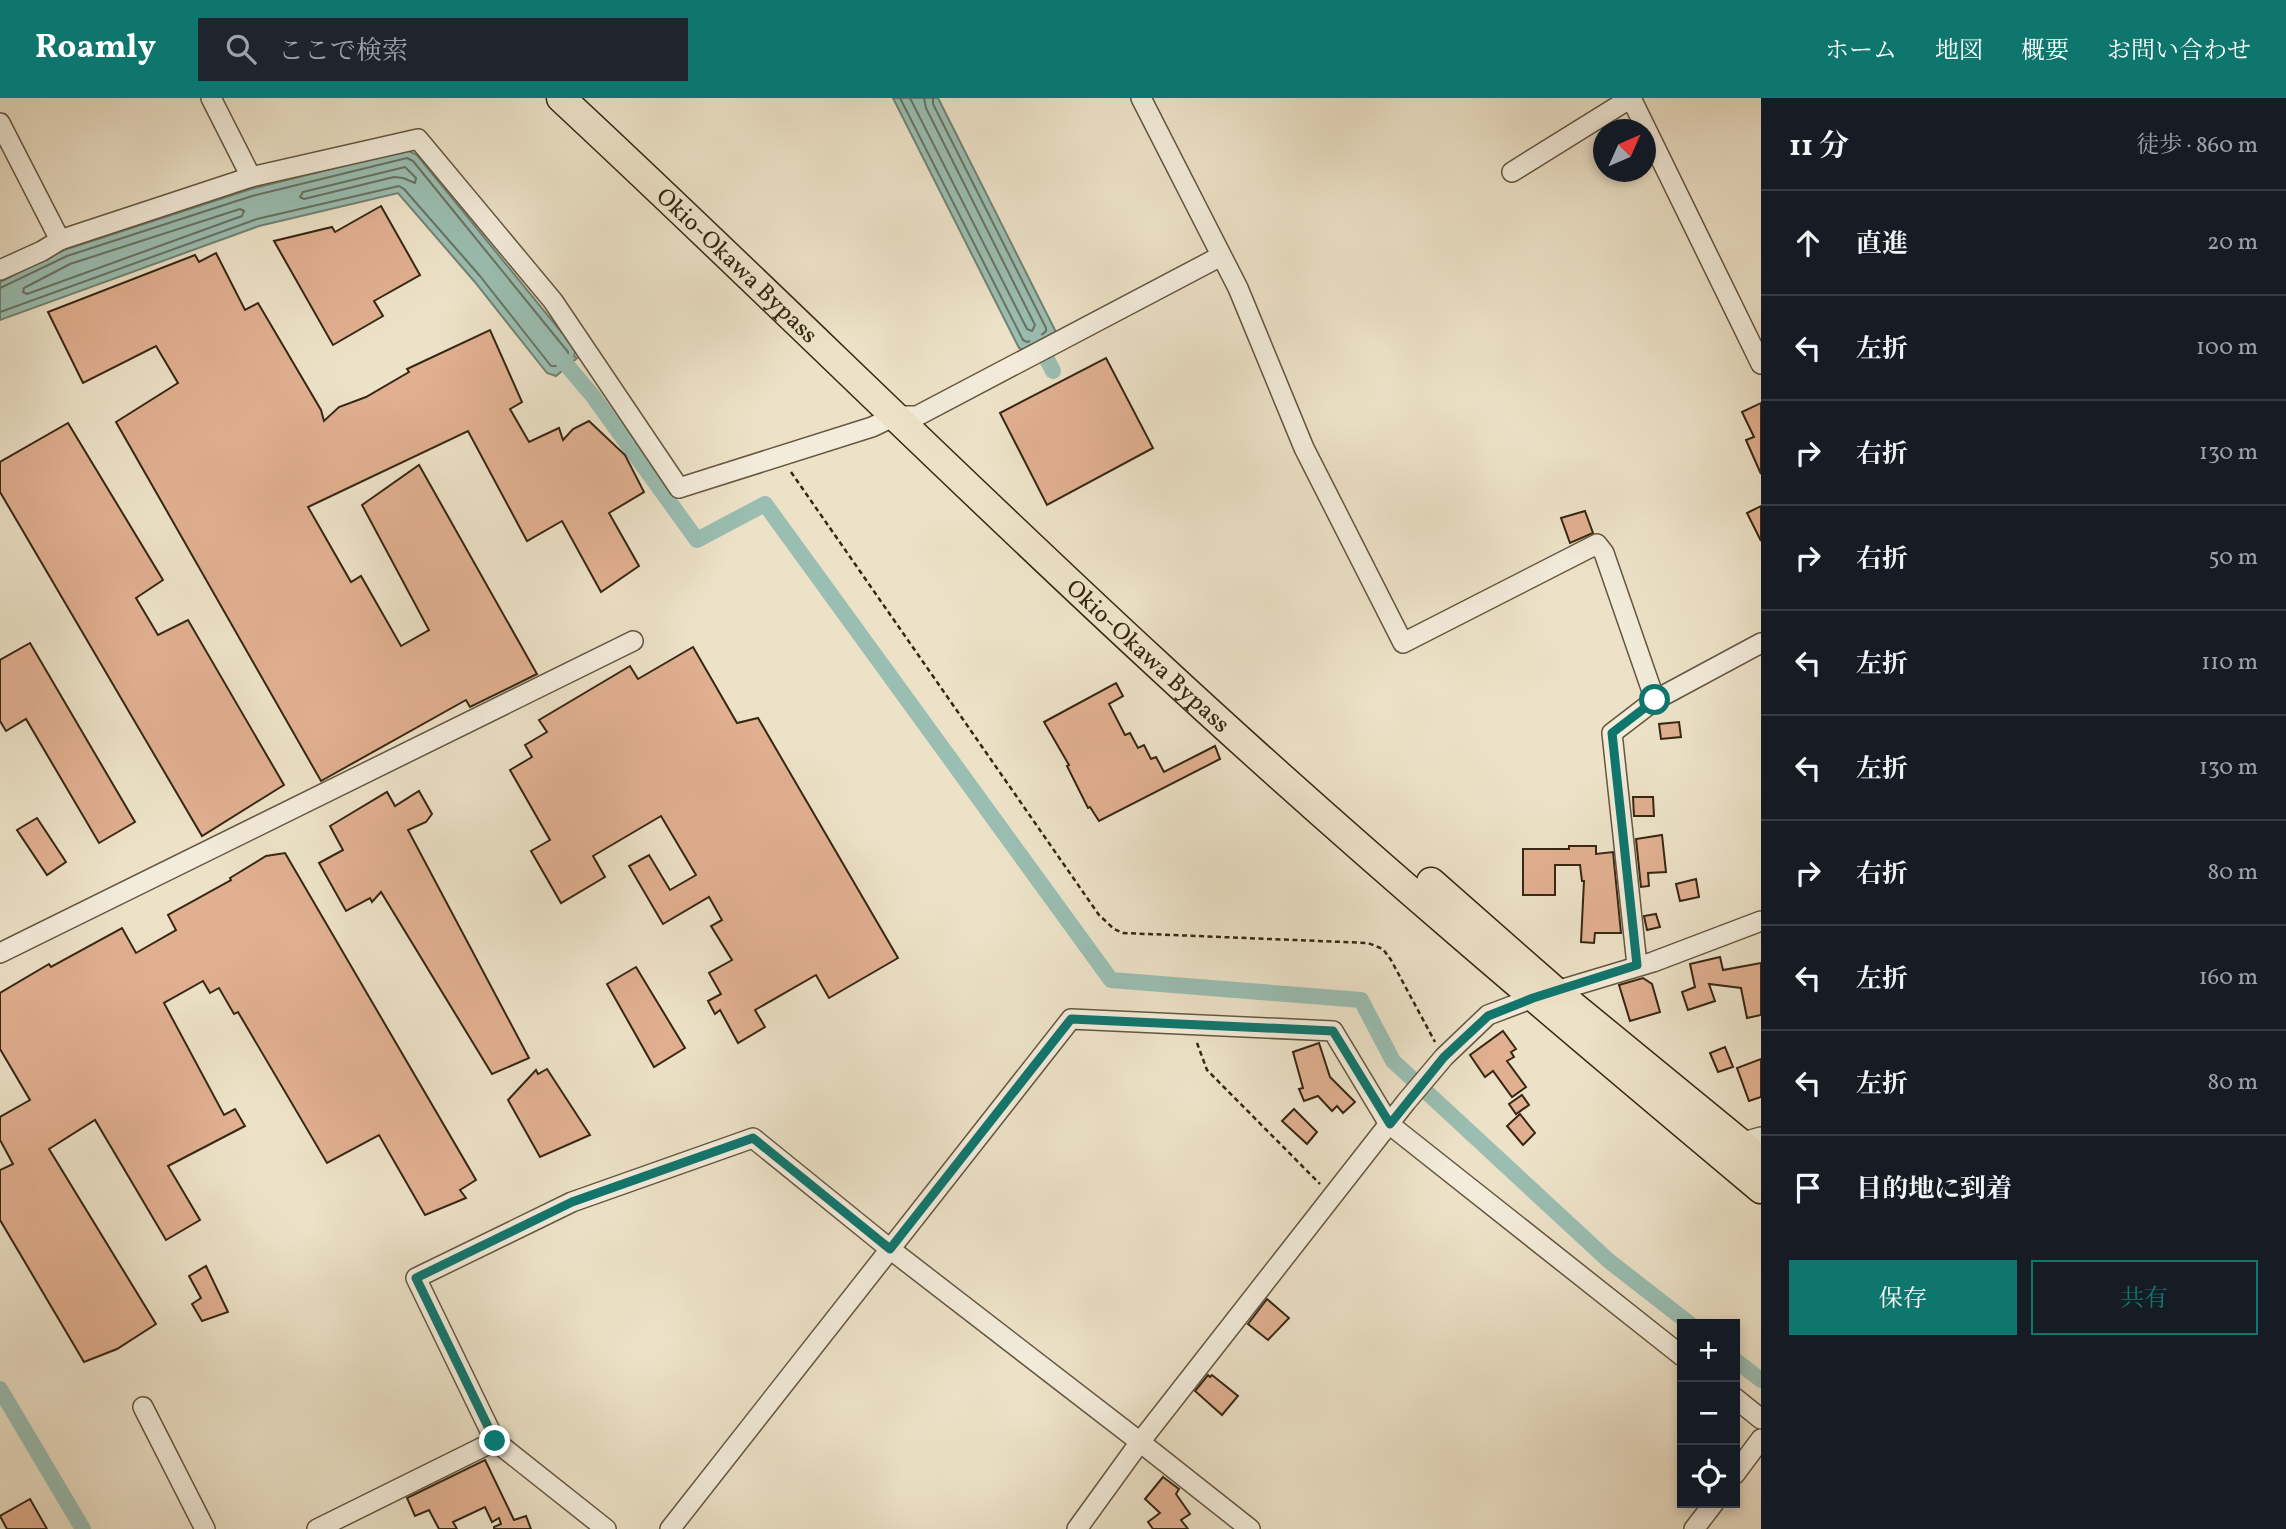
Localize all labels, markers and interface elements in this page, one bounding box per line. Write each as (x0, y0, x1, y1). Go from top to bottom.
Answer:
search box (198, 18, 688, 81)
text: Roamly (35, 26, 156, 72)
icon: search (222, 30, 260, 68)
text: ここで検索 (278, 34, 408, 70)
text: ホーム (1825, 35, 1897, 69)
text: 地図 (1935, 35, 1983, 69)
text: 概要 (2021, 35, 2069, 69)
text: お問い合わせ (2107, 35, 2251, 69)
north arrow (1593, 119, 1656, 182)
text: 11 分 (1789, 126, 1849, 168)
text: 徒歩 · 860 m (2136, 130, 2258, 162)
street label: Okio-Okawa Bypass (647, 181, 825, 352)
icon: ahead (1789, 224, 1827, 262)
text: 直進 (1856, 227, 1908, 263)
text: 20 m (2207, 227, 2258, 259)
icon: left (1789, 329, 1827, 367)
text: 左折 (1856, 332, 1908, 368)
text: 100 m (2196, 332, 2258, 364)
icon: right (1789, 434, 1827, 472)
text: 右折 (1856, 437, 1908, 473)
text: 130 m (2199, 437, 2258, 469)
icon: right (1789, 539, 1827, 577)
text: 右折 (1856, 542, 1908, 578)
text: 50 m (2209, 542, 2258, 574)
street label: Okio-Okawa Bypass (1057, 573, 1237, 742)
icon: left (1789, 644, 1827, 682)
text: 左折 (1856, 647, 1908, 683)
text: 110 m (2201, 647, 2258, 679)
route start (1639, 684, 1670, 715)
icon: left (1789, 749, 1827, 787)
text: 左折 (1856, 752, 1908, 788)
text: 130 m (2199, 752, 2258, 784)
icon: right (1789, 854, 1827, 892)
text: 右折 (1856, 857, 1908, 893)
text: 80 m (2208, 857, 2258, 889)
icon: left (1789, 959, 1827, 997)
text: 左折 (1856, 962, 1908, 998)
text: 160 m (2199, 962, 2258, 994)
icon: left (1789, 1064, 1827, 1102)
text: 左折 (1856, 1067, 1908, 1103)
text: 80 m (2208, 1067, 2258, 1099)
icon: arrive (1789, 1169, 1827, 1207)
text: 目的地に到着 (1856, 1172, 2012, 1208)
button: 保存 (1789, 1260, 2017, 1335)
button: 共有 (2031, 1260, 2258, 1335)
map controls (1677, 1319, 1740, 1508)
button: + (1677, 1319, 1740, 1382)
button: − (1677, 1382, 1740, 1445)
route end (479, 1425, 510, 1456)
button: locate (1677, 1445, 1740, 1508)

